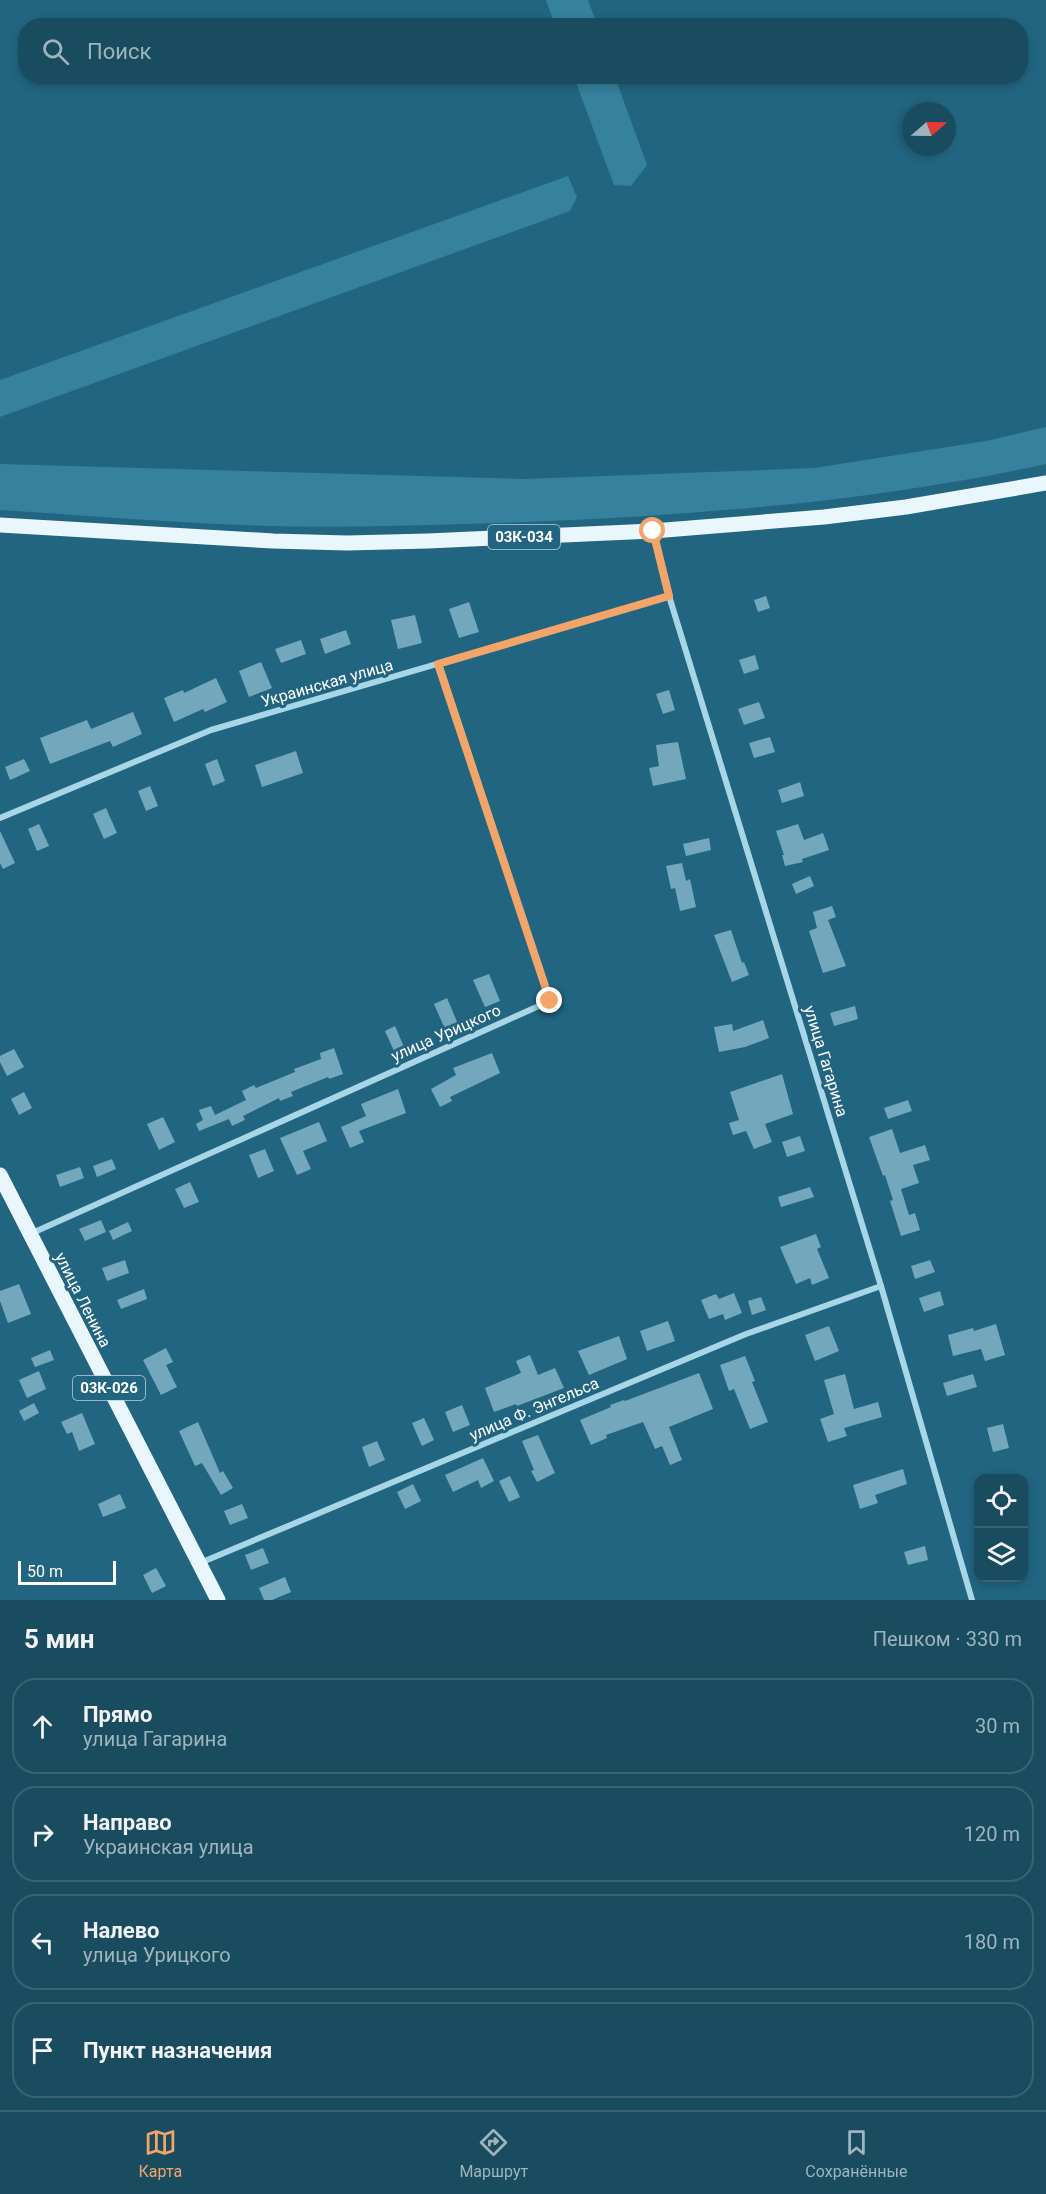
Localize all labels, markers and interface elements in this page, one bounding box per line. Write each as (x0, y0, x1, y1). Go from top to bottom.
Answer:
search box (18, 18, 1028, 84)
icon: search (39, 35, 72, 68)
text: Поиск (87, 39, 151, 64)
north arrow (902, 102, 956, 156)
route start (639, 517, 665, 543)
road number: 03К-034 (488, 525, 560, 549)
street label: Украинская улица (259, 655, 395, 711)
route end (536, 987, 562, 1013)
street label: улица Урицкого (388, 1000, 504, 1066)
street label: улица Гагарина (800, 1003, 852, 1119)
street label: улица Ленина (51, 1249, 115, 1351)
street label: улица Ф. Энгельса (467, 1373, 601, 1445)
road number: 03К-026 (73, 1376, 145, 1400)
map controls (974, 1474, 1028, 1582)
button: locate (974, 1474, 1028, 1528)
button: layers (974, 1528, 1028, 1582)
scale bar (18, 1558, 116, 1586)
text: 50 m (27, 1562, 63, 1581)
text: 5 мин (24, 1624, 95, 1654)
text: Пешком · 330 m (873, 1627, 1022, 1651)
text: Прямо (83, 1702, 152, 1727)
icon: ahead (26, 1710, 59, 1743)
text: 30 m (975, 1714, 1020, 1738)
text: улица Гагарина (83, 1727, 227, 1751)
text: Направо (83, 1810, 172, 1835)
icon: right (26, 1818, 59, 1851)
text: 120 m (964, 1822, 1020, 1846)
text: Украинская улица (83, 1835, 254, 1859)
text: Налево (83, 1918, 160, 1943)
icon: left (26, 1926, 59, 1959)
text: 180 m (964, 1930, 1020, 1954)
text: улица Урицкого (83, 1943, 231, 1967)
icon: arrive (26, 2034, 59, 2067)
text: Пункт назначения (83, 2038, 272, 2063)
tab: Карта (139, 2126, 182, 2181)
tab: Маршрут (459, 2126, 528, 2181)
tab: Сохранённые (805, 2126, 907, 2181)

